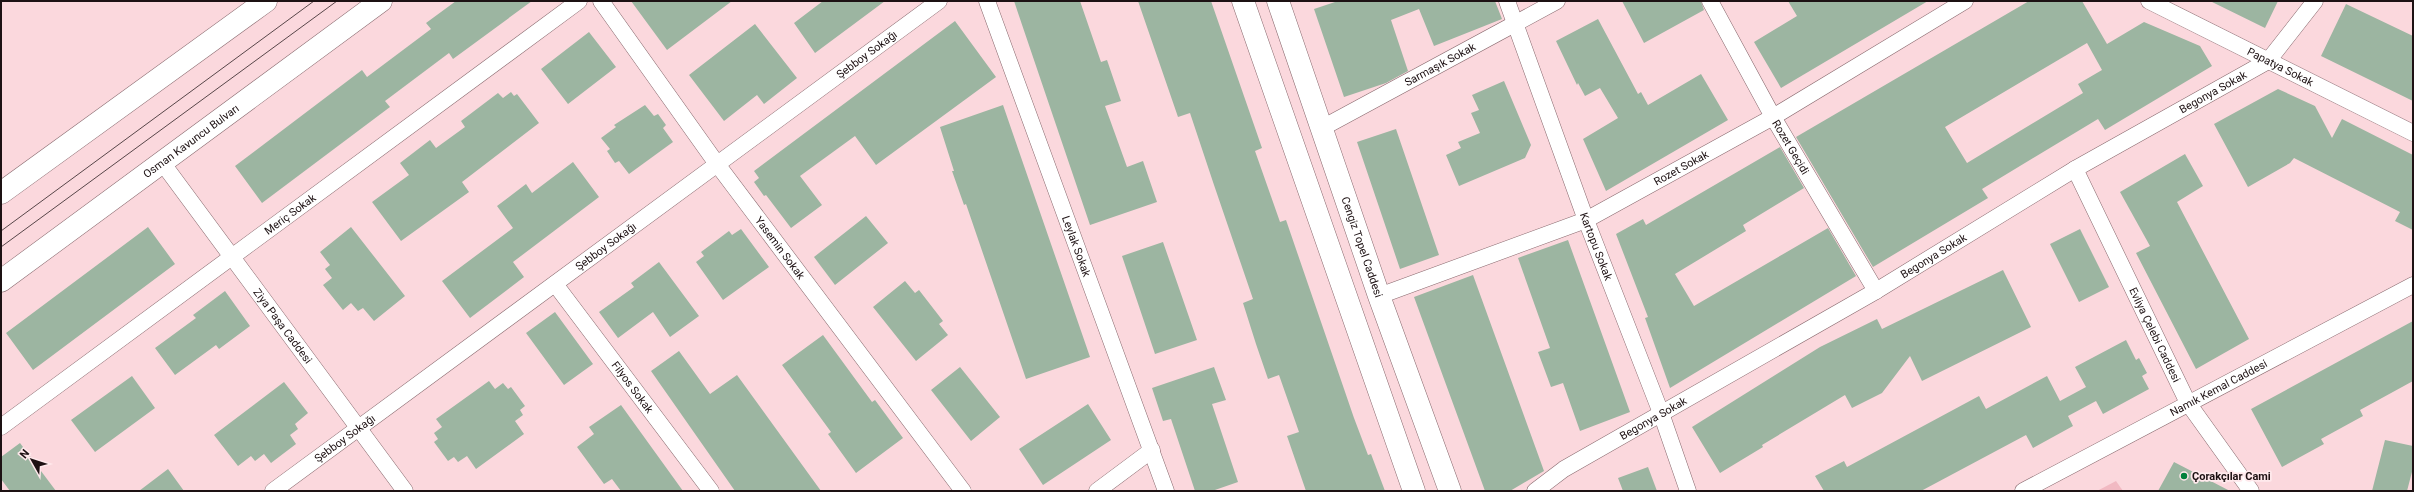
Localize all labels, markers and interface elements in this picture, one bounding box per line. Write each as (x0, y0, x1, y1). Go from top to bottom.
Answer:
street label: Şebboy Sokağı (834, 28, 900, 81)
street label: Sarmaşık Sokak (1402, 40, 1478, 89)
street label: Papatya Sokak (2245, 45, 2316, 89)
street label: Begonya Sokak (2177, 68, 2249, 116)
street label: Osman Kavuncu Bulvarı (141, 102, 242, 181)
street label: Rozet Geçidi (1769, 118, 1812, 177)
street label: Rozet Sokak (1652, 148, 1711, 188)
street label: Meriç Sokak (262, 191, 319, 238)
street label: Cengiz Topel Caddesi (1339, 195, 1385, 299)
street label: Kartopu Sokak (1577, 211, 1615, 283)
street label: Yasemin Sokak (752, 214, 808, 282)
street label: Leylak Sokak (1059, 214, 1093, 279)
street label: Şebboy Sokağı (573, 220, 639, 273)
street label: Begonya Sokak (1898, 231, 1969, 281)
street label: Evliya Çelebi Caddesi (2126, 285, 2183, 384)
street label: Ziya Paşa Caddesi (250, 286, 315, 366)
street label: Namık Kemal Caddesi (2168, 357, 2269, 419)
street label: Filyos Sokak (609, 359, 656, 416)
street label: Begonya Sokak (1618, 394, 1690, 443)
street label: Şebboy Sokağı (312, 412, 378, 465)
north arrow (12, 440, 52, 480)
text: N (17, 447, 32, 461)
place label: Çorakçılar Cami (2192, 470, 2271, 483)
marker: Çorakçılar Cami (2179, 471, 2189, 481)

